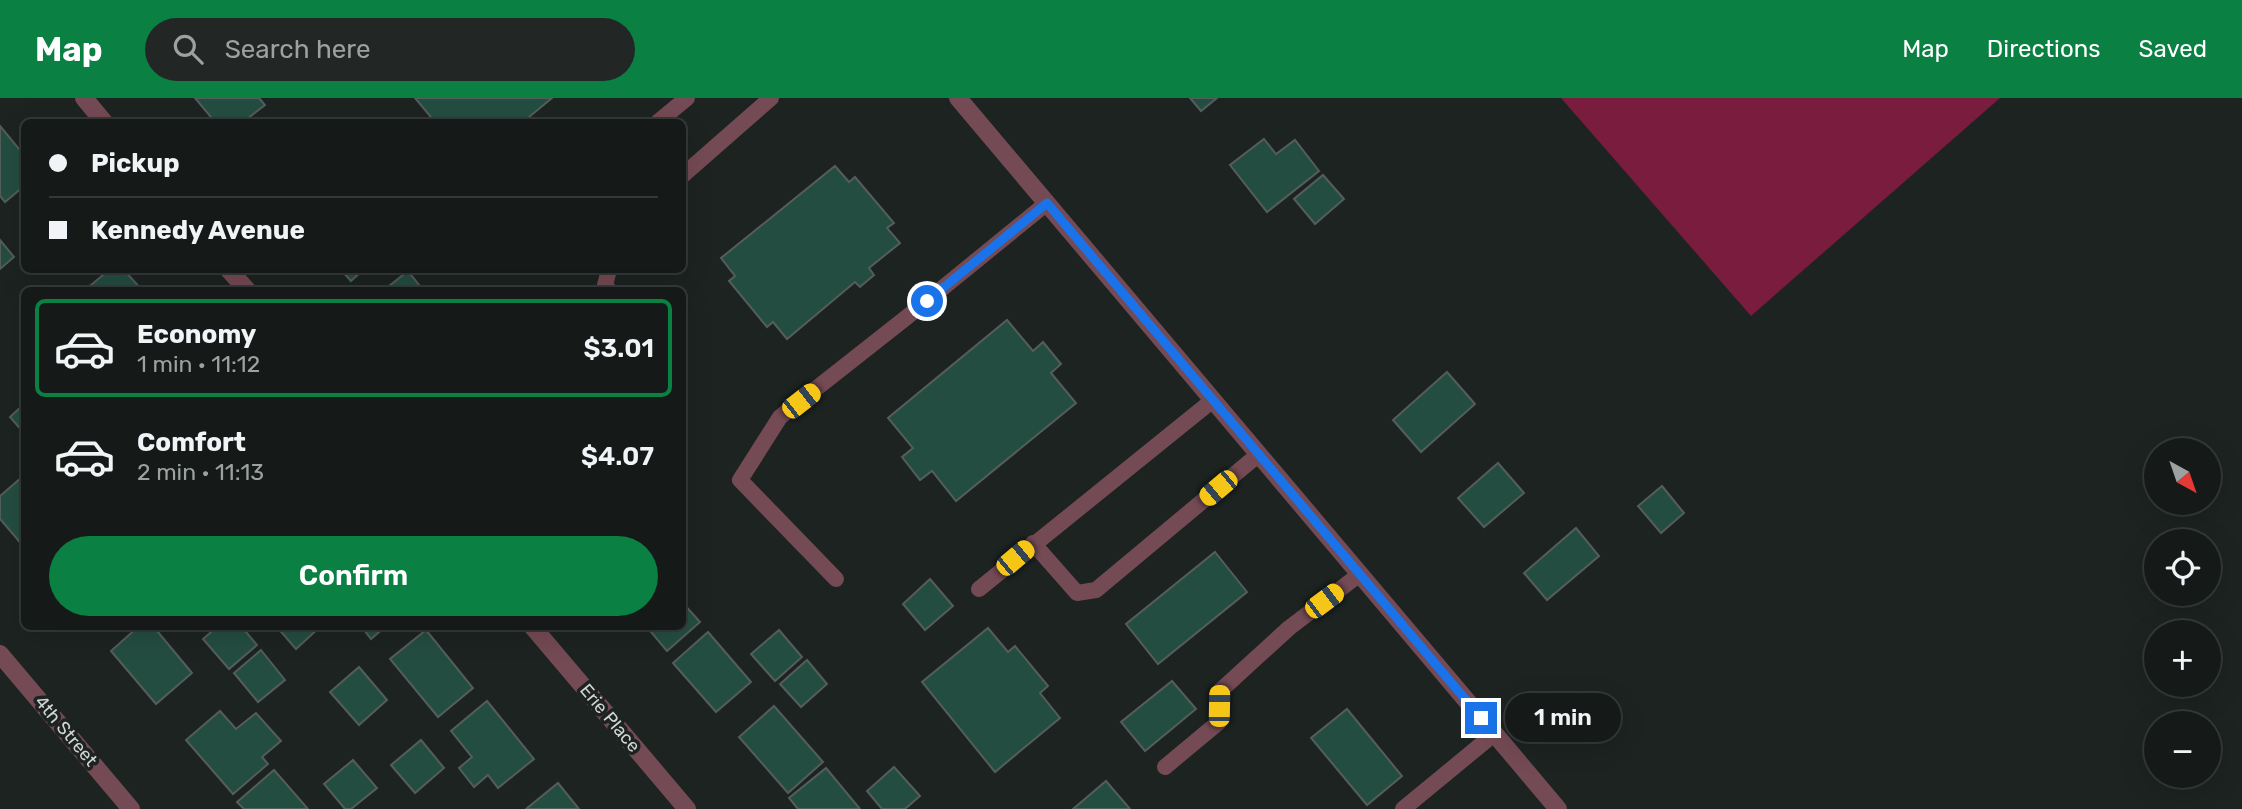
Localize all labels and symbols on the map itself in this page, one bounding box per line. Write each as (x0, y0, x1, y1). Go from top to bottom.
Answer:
route start (911, 285, 943, 317)
car (778, 380, 825, 422)
north arrow (2144, 438, 2221, 514)
car (1196, 466, 1241, 510)
car (993, 536, 1038, 580)
car (1301, 580, 1348, 622)
street label: Erie Place (575, 679, 645, 757)
car (1209, 685, 1230, 727)
street label: 4th Street (30, 691, 102, 771)
callout: 1 min (1506, 694, 1621, 742)
route end (1465, 702, 1497, 734)

